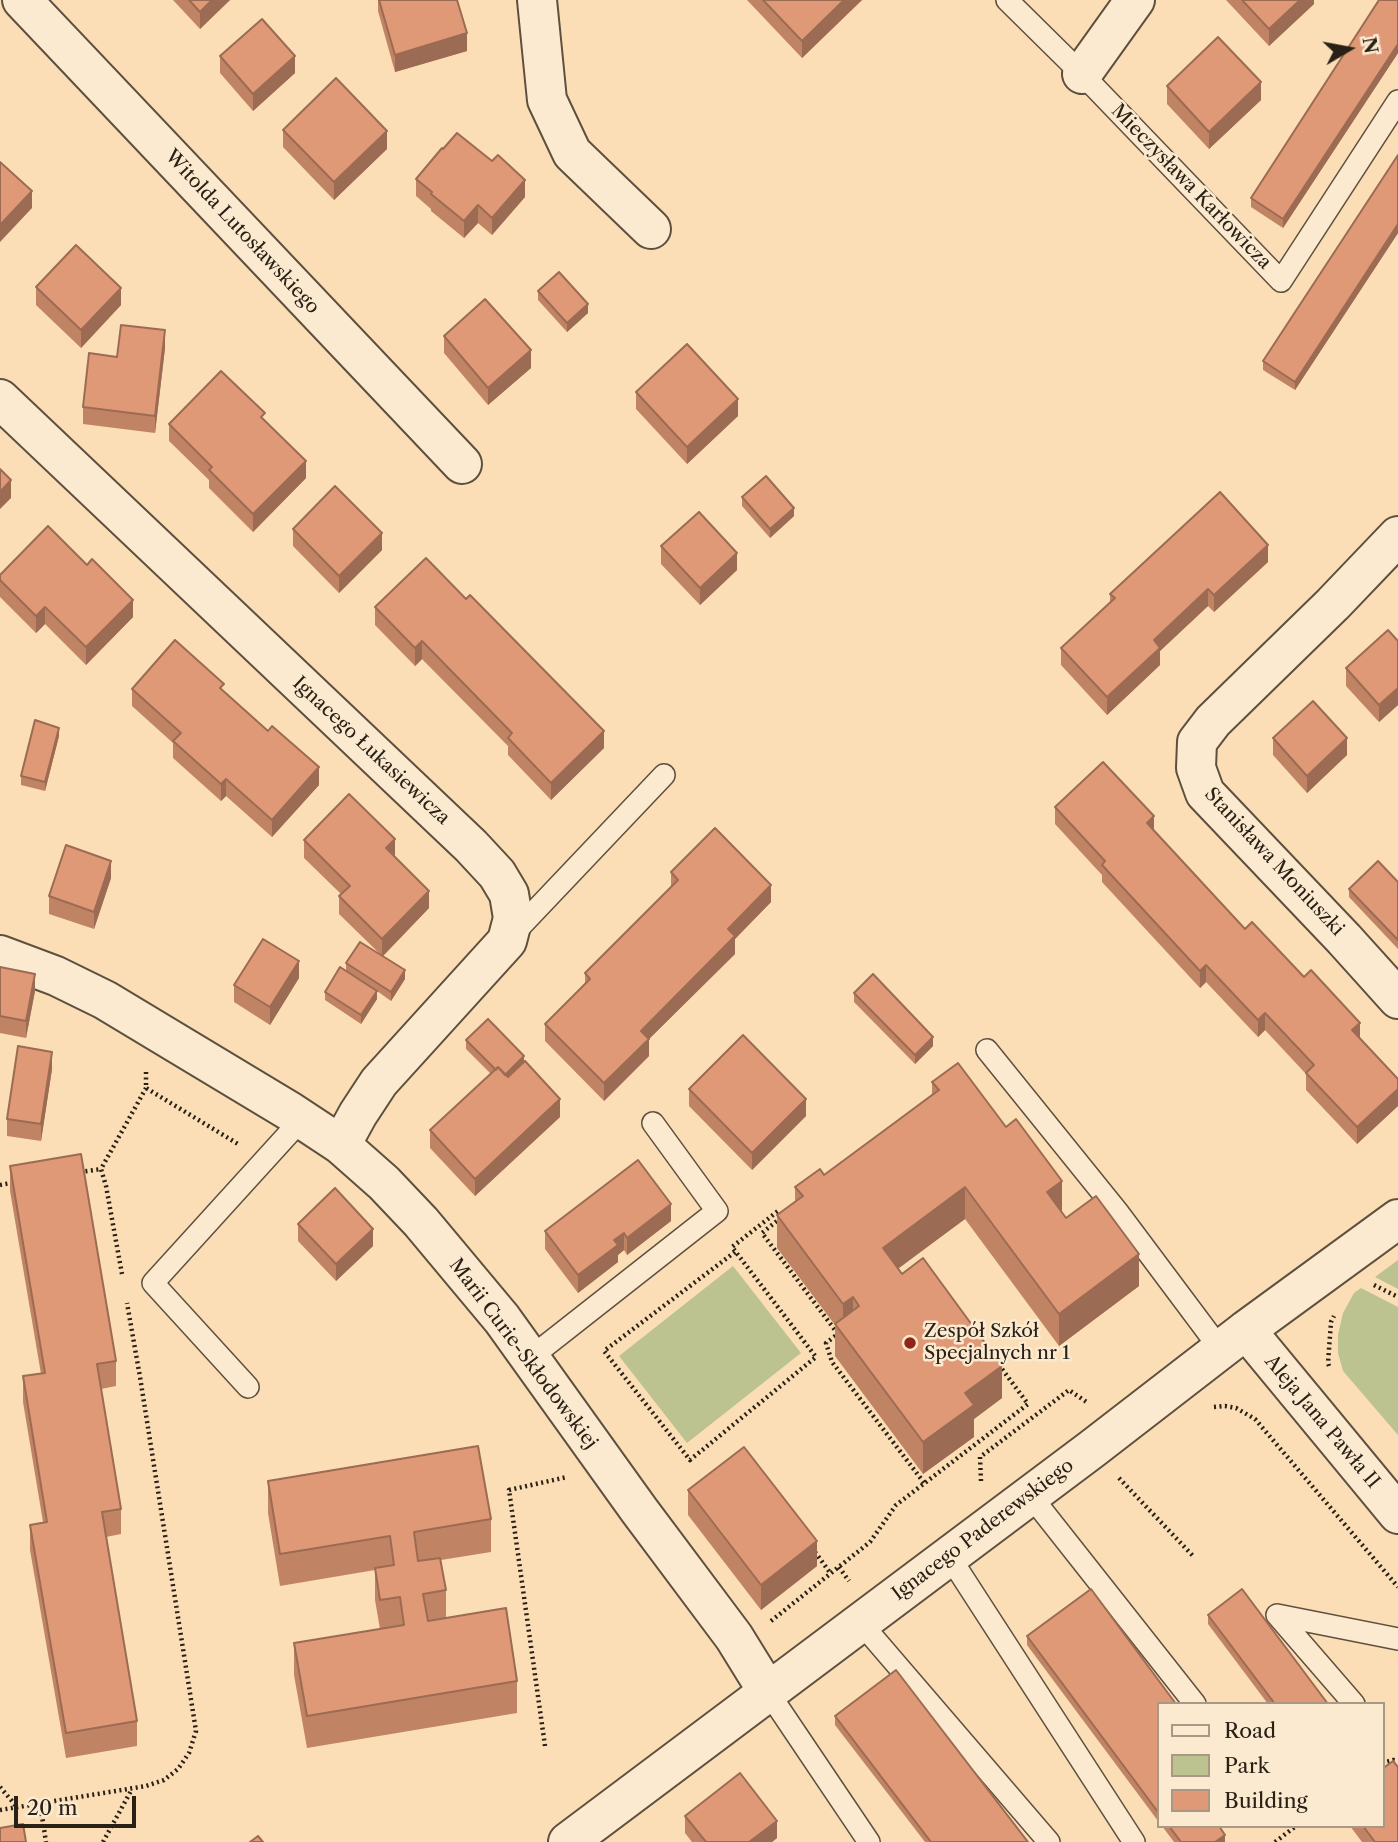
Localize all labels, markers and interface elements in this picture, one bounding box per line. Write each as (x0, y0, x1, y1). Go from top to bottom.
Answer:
north arrow (1314, 14, 1384, 84)
text: N (1357, 35, 1383, 55)
street label: Mieczysława Karłowicza (1106, 100, 1276, 274)
street label: Witolda Lutosławskiego (160, 145, 324, 319)
street label: Ignacego Łukasiewicza (288, 672, 454, 830)
street label: Stanisława Moniuszki (1199, 783, 1349, 941)
street label: Marii Curie-Skłodowskiej (444, 1254, 602, 1454)
place label: Zespół Szkół Specjalnych nr 1 (924, 1321, 1070, 1365)
marker: Zespół Szkół Specjalnych nr 1 (902, 1335, 918, 1351)
street label: Aleja Jana Pawła II (1260, 1351, 1384, 1493)
street label: Ignacego Paderewskiego (888, 1454, 1078, 1606)
legend (1156, 1702, 1384, 1828)
text: Road (1224, 1718, 1276, 1743)
text: Park (1224, 1753, 1270, 1778)
scale bar (18, 1783, 140, 1827)
text: Building (1224, 1788, 1308, 1813)
text: 20 m (27, 1795, 78, 1820)

